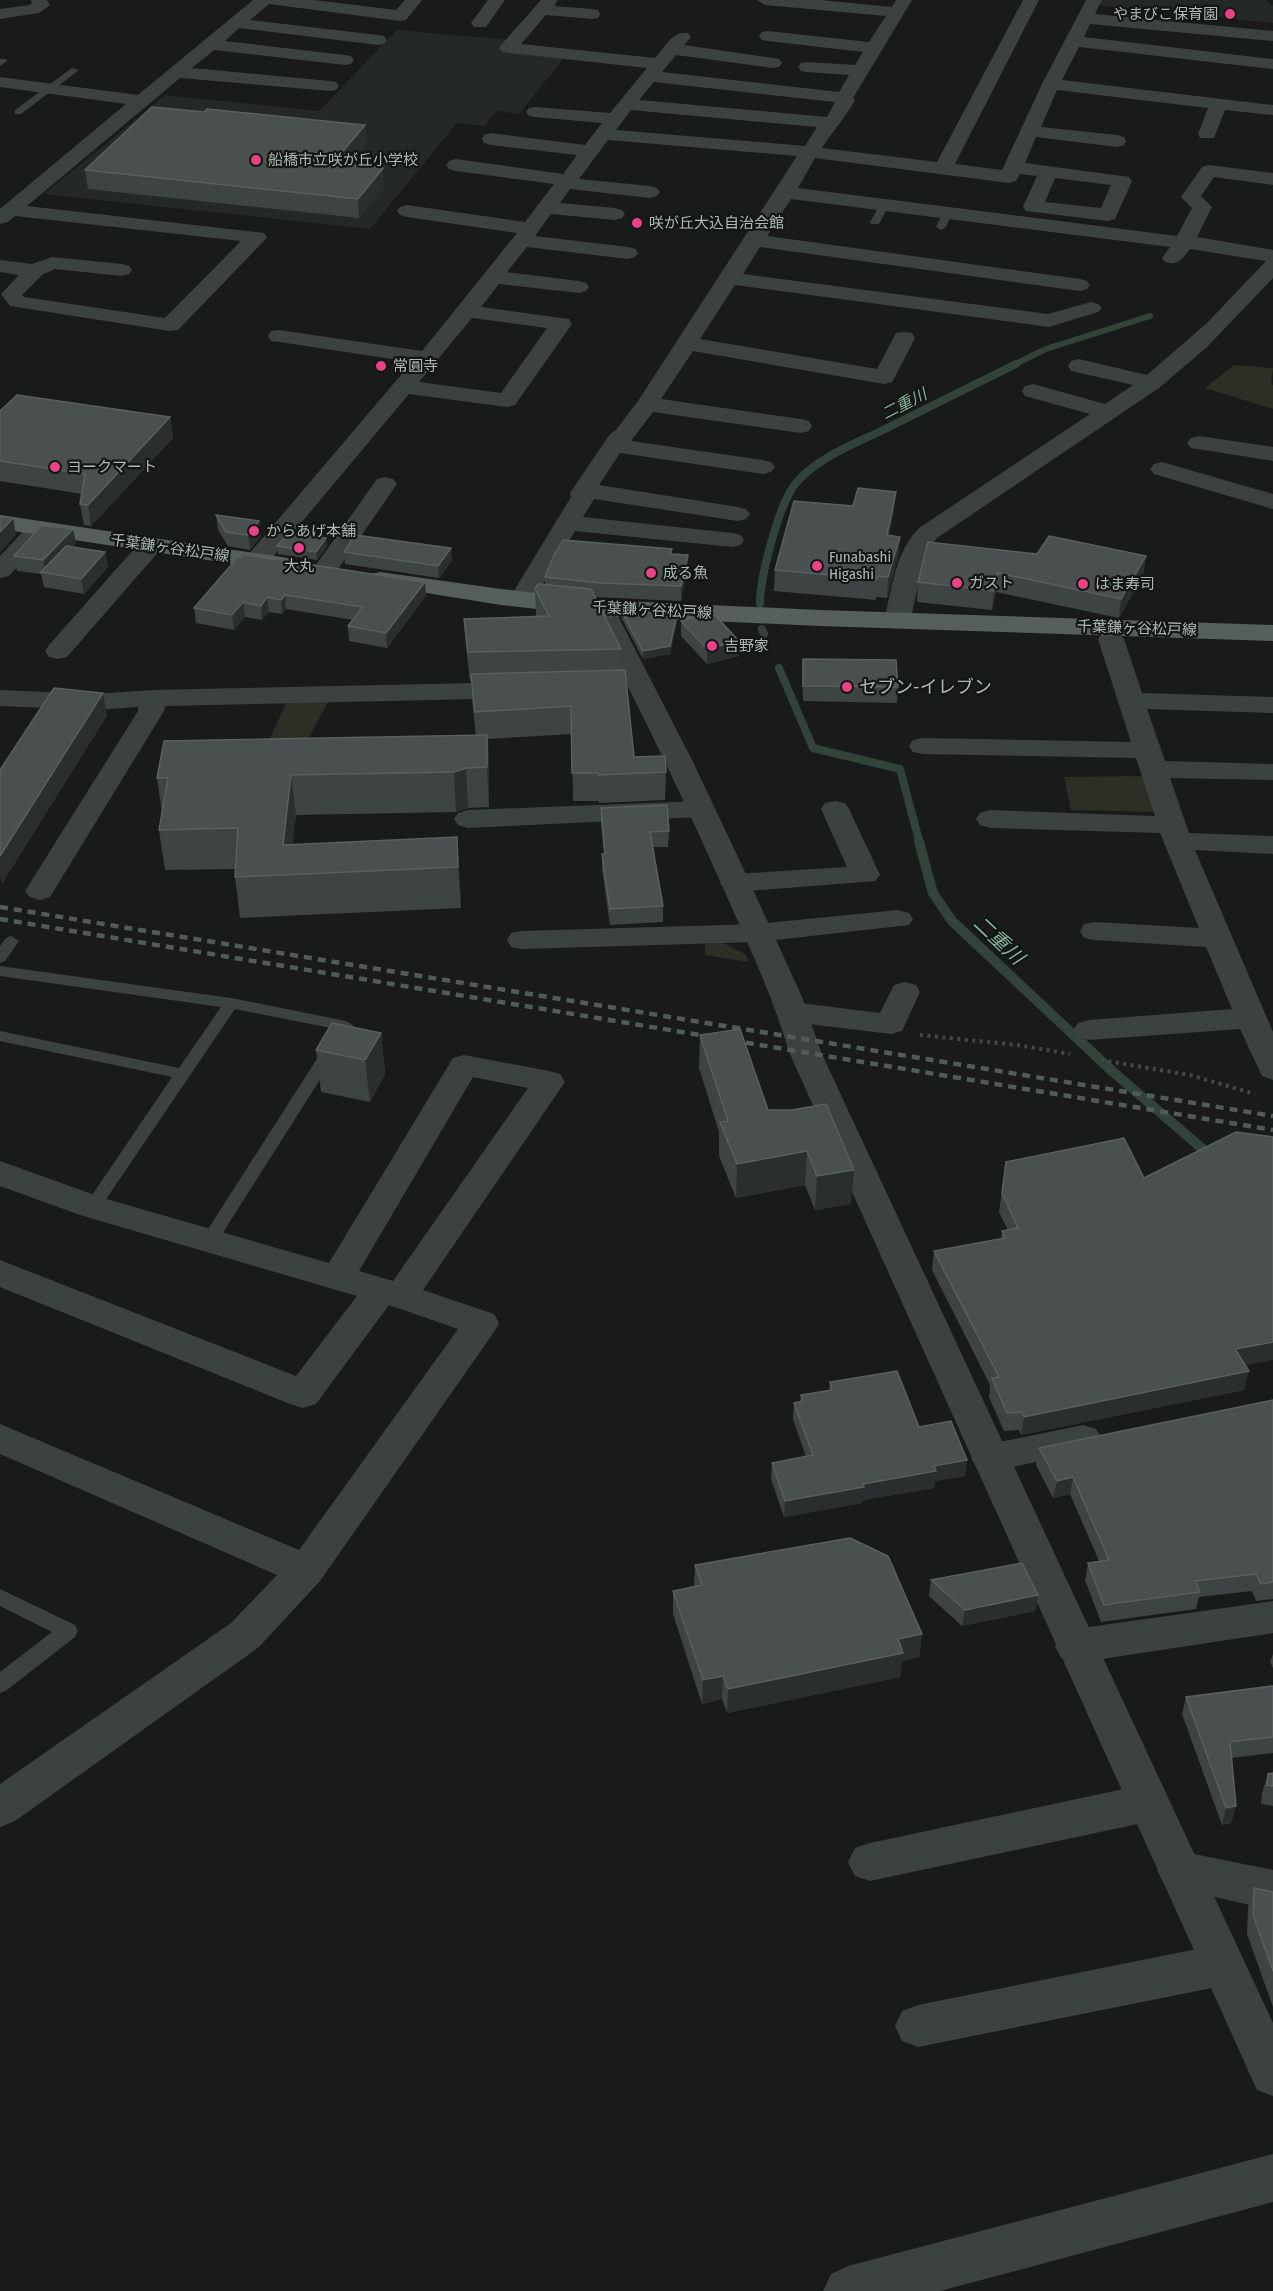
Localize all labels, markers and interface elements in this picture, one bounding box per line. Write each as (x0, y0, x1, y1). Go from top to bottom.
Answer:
place label: やまびこ保育園 (1113, 5, 1218, 23)
marker: やまびこ保育園 (1223, 7, 1237, 21)
place label: 船橋市立咲が丘小学校 (268, 151, 418, 169)
marker: 船橋市立咲が丘小学校 (249, 153, 263, 167)
place label: 咲が丘大込自治会館 (649, 214, 784, 232)
marker: 咲が丘大込自治会館 (630, 216, 644, 230)
place label: 常圓寺 (393, 357, 438, 375)
marker: 常圓寺 (374, 359, 388, 373)
water label: 二重川 (878, 384, 931, 423)
place label: ヨークマート (67, 458, 157, 476)
marker: ヨークマート (48, 460, 62, 474)
place label: からあげ本舗 (266, 522, 356, 540)
marker: からあげ本舗 (247, 524, 261, 538)
street label: 千葉鎌ヶ谷松戸線 (109, 531, 231, 565)
marker: 大丸 (292, 541, 306, 555)
place label: Funabashi Higashi (829, 548, 891, 583)
place label: 大丸 (284, 557, 314, 575)
marker: Funabashi Higashi (810, 559, 824, 573)
place label: 成る魚 (663, 564, 708, 582)
marker: 成る魚 (644, 566, 658, 580)
place label: ガスト (969, 574, 1014, 592)
place label: はま寿司 (1095, 575, 1155, 593)
marker: ガスト (950, 576, 964, 590)
marker: はま寿司 (1076, 577, 1090, 591)
street label: 千葉鎌ヶ谷松戸線 (592, 598, 712, 622)
street label: 千葉鎌ヶ谷松戸線 (1077, 617, 1197, 639)
place label: 吉野家 (724, 637, 769, 655)
marker: 吉野家 (705, 639, 719, 653)
place label: セブン-イレブン (859, 676, 992, 698)
marker: セブン-イレブン (840, 680, 854, 694)
water label: 二重川 (969, 911, 1031, 971)

